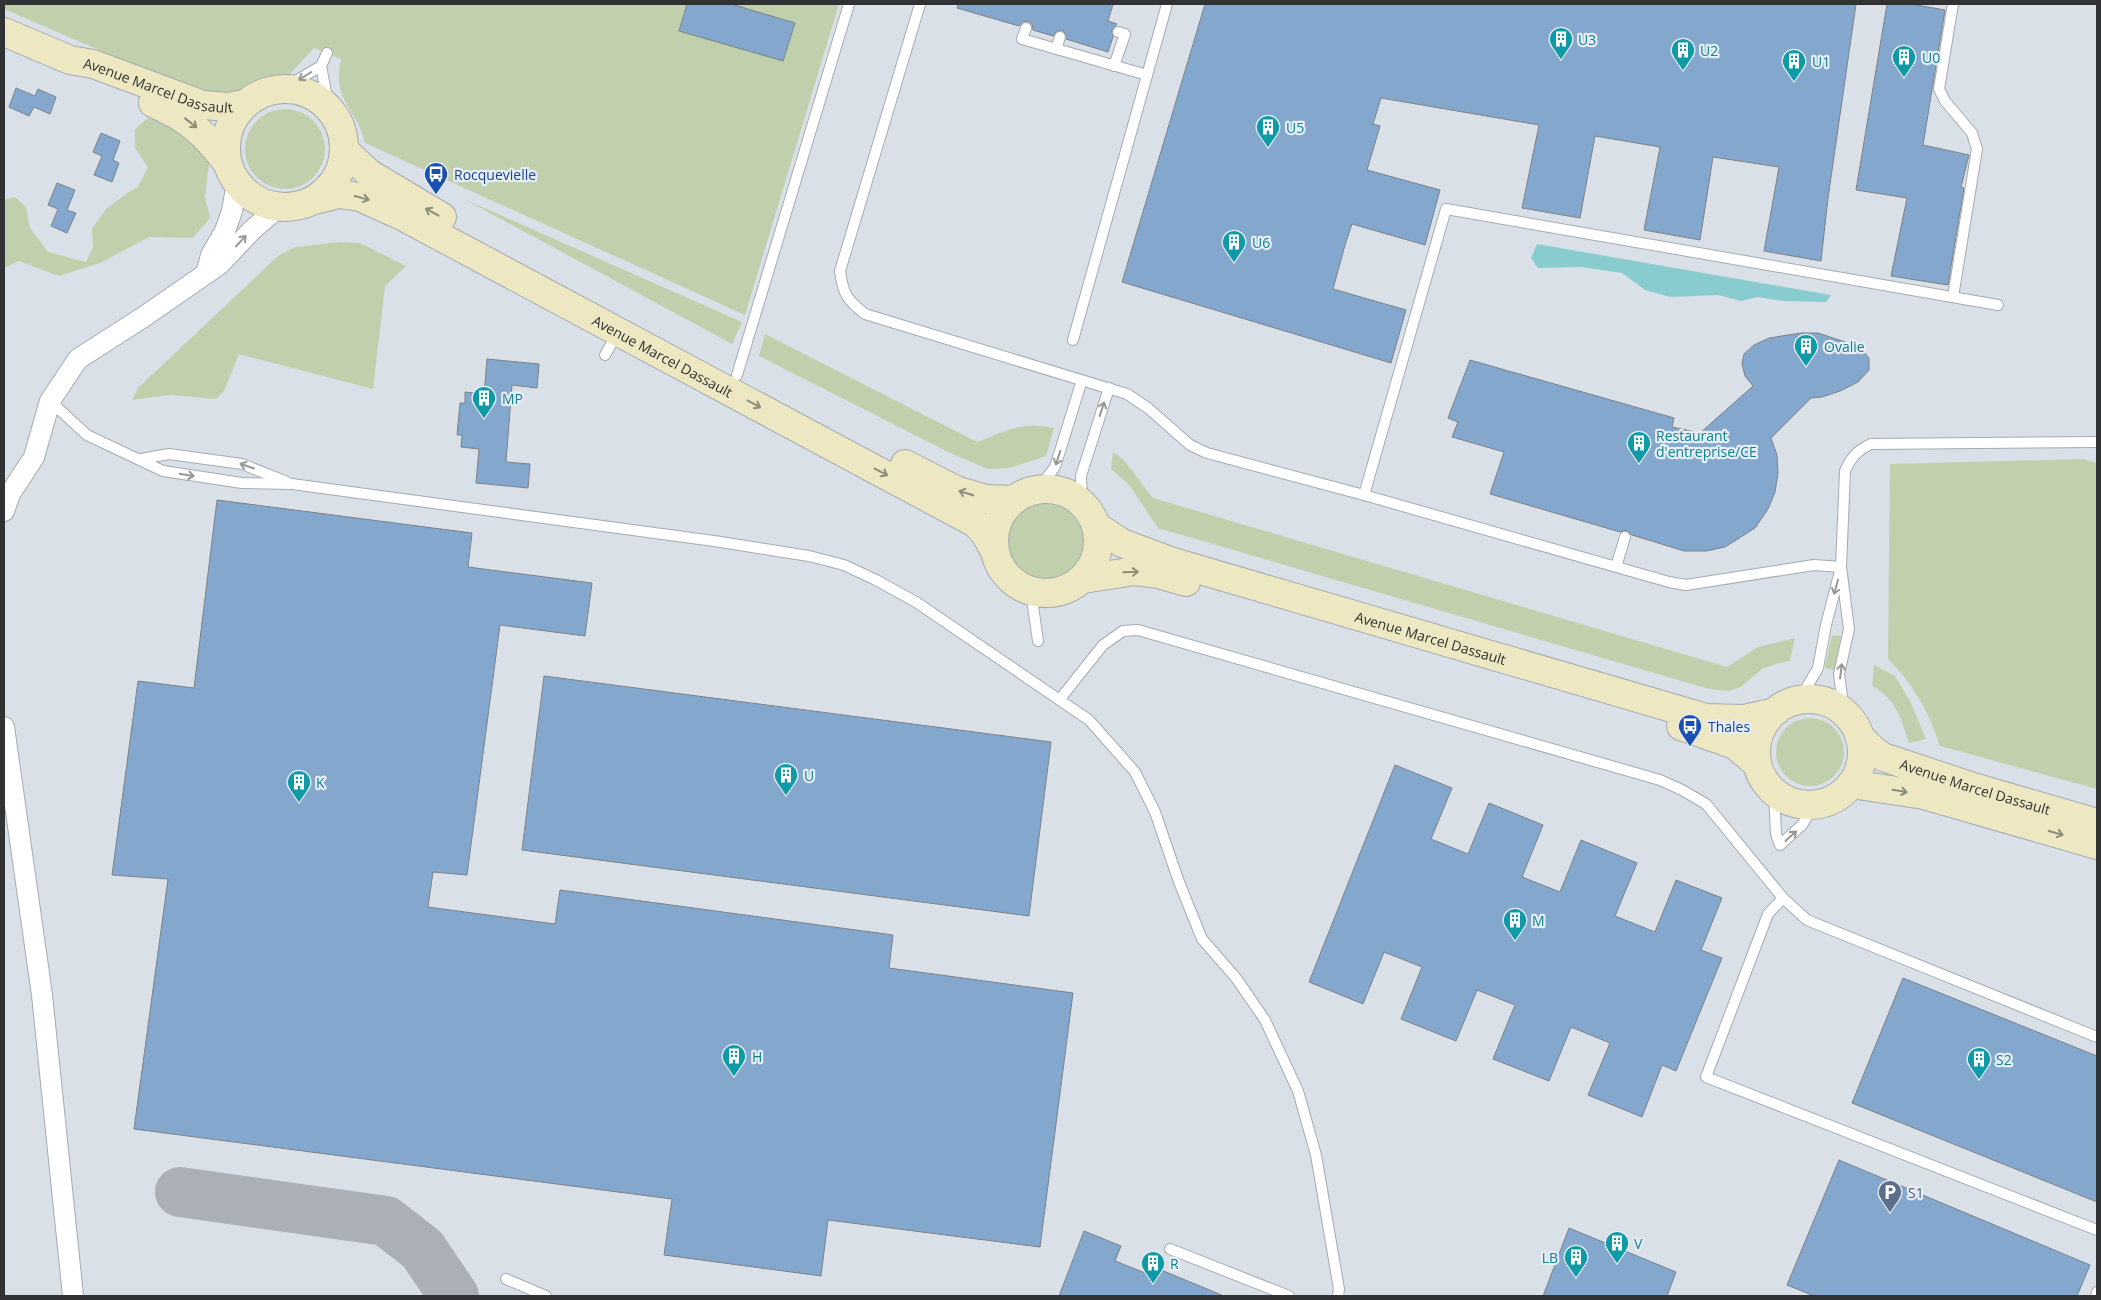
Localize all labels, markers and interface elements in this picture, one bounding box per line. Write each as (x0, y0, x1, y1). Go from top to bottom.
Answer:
building icon: U3 (1548, 26, 1574, 60)
place label: U3 (1578, 30, 1596, 49)
building icon: U2 (1670, 37, 1696, 71)
place label: U2 (1700, 41, 1718, 60)
building icon: U0 (1891, 44, 1917, 78)
building icon: U1 (1781, 48, 1807, 82)
place label: U0 (1922, 48, 1940, 67)
place label: U1 (1812, 52, 1830, 71)
street label: Avenue Marcel Dassault (82, 53, 234, 116)
one-way arrow (298, 71, 312, 81)
building icon: U5 (1255, 114, 1281, 148)
one-way arrow (184, 117, 197, 128)
place label: U5 (1286, 118, 1304, 137)
bus stop icon: Rocquevielle (423, 161, 449, 195)
place label: Rocquevielle (454, 165, 536, 184)
one-way arrow (354, 194, 370, 204)
one-way arrow (425, 206, 440, 216)
building icon: U6 (1221, 229, 1247, 263)
place label: U6 (1252, 233, 1270, 252)
one-way arrow (235, 235, 247, 248)
street label: Avenue Marcel Dassault (589, 310, 736, 401)
building icon: Ovalie (1793, 333, 1819, 367)
place label: Ovalie (1824, 337, 1865, 356)
building icon: MP (471, 385, 497, 419)
place label: MP (502, 389, 523, 408)
one-way arrow (746, 399, 761, 409)
one-way arrow (1098, 401, 1107, 417)
place label: Restaurant d'entreprise/CE (1656, 426, 1757, 461)
building icon: Restaurant d'entreprise/CE (1626, 430, 1652, 464)
one-way arrow (1053, 449, 1062, 465)
one-way arrow (240, 461, 255, 470)
one-way arrow (873, 468, 888, 477)
one-way arrow (178, 470, 194, 480)
one-way arrow (958, 488, 974, 498)
one-way arrow (1123, 567, 1139, 577)
one-way arrow (1830, 578, 1840, 594)
street label: Avenue Marcel Dassault (1353, 606, 1508, 669)
one-way arrow (1836, 663, 1846, 679)
bus stop icon: Thales (1677, 713, 1703, 747)
place label: Thales (1708, 717, 1750, 736)
street label: Avenue Marcel Dassault (1898, 754, 2053, 819)
building icon: U (773, 762, 799, 796)
place label: U (804, 766, 814, 785)
building icon: K (286, 769, 312, 803)
place label: K (316, 773, 325, 792)
one-way arrow (1891, 786, 1907, 796)
one-way arrow (2048, 829, 2064, 838)
one-way arrow (1784, 830, 1797, 841)
building icon: M (1502, 907, 1528, 941)
place label: M (1532, 911, 1545, 930)
building icon: H (721, 1043, 747, 1077)
building icon: S2 (1966, 1046, 1992, 1080)
place label: H (752, 1047, 762, 1066)
place label: S2 (1996, 1050, 2012, 1069)
parking icon: S1 (1877, 1179, 1903, 1213)
place label: S1 (1908, 1183, 1924, 1202)
building icon: V (1604, 1230, 1630, 1264)
place label: V (1634, 1234, 1643, 1253)
building icon: LB (1563, 1244, 1589, 1278)
place label: LB (1542, 1248, 1558, 1267)
building icon: R (1140, 1250, 1166, 1284)
place label: R (1170, 1254, 1179, 1273)

